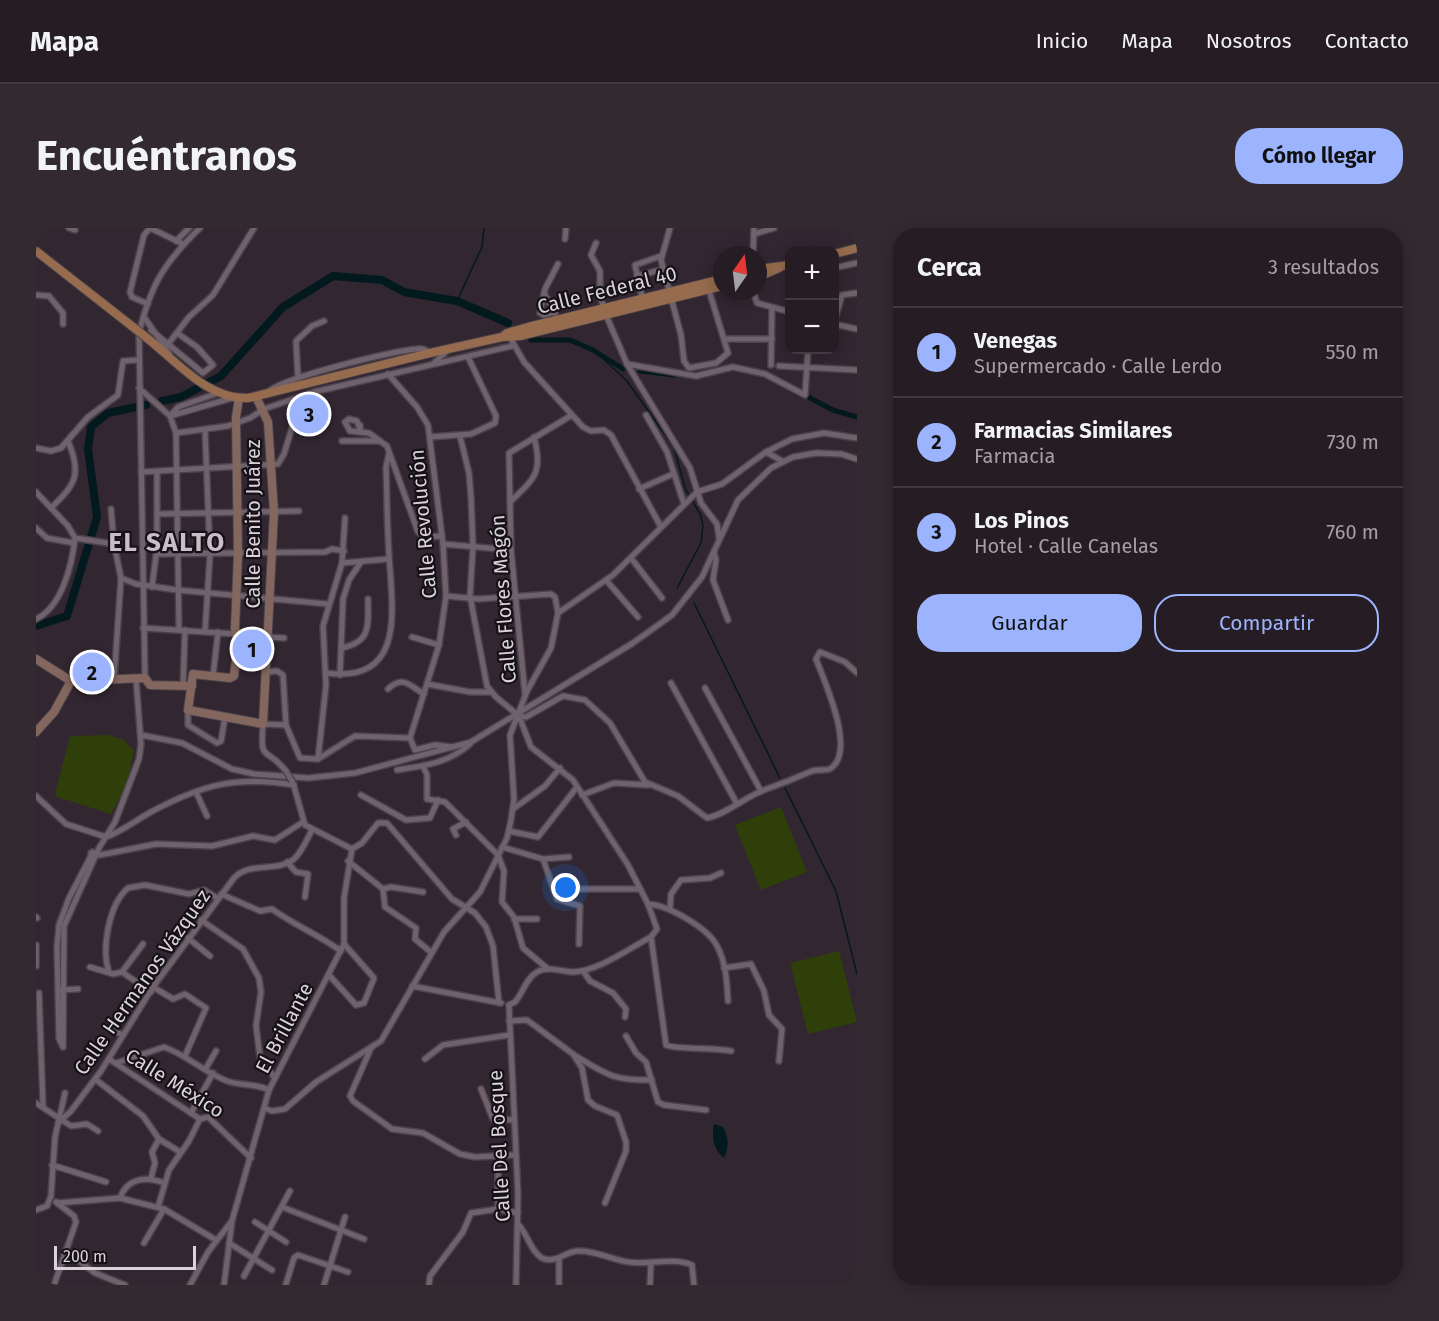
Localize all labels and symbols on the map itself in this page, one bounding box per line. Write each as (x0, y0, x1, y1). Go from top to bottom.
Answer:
north arrow (713, 246, 767, 300)
street label: Calle Federal 40 (535, 261, 679, 319)
pin: 3 (290, 392, 328, 436)
street label: Calle Benito Juárez (241, 439, 265, 609)
street label: Calle Revolución (405, 448, 441, 600)
street label: Calle Flores Magón (485, 514, 521, 684)
district label: EL SALTO (108, 527, 226, 558)
pin: 1 (232, 626, 272, 672)
pin: 2 (72, 650, 112, 694)
your location (551, 873, 580, 902)
street label: Calle Hermanos Vázquez (69, 885, 215, 1079)
street label: El Brillante (250, 979, 318, 1077)
street label: Calle México (121, 1043, 229, 1123)
street label: Calle Del Bosque (483, 1069, 515, 1223)
scale bar (54, 1243, 196, 1270)

